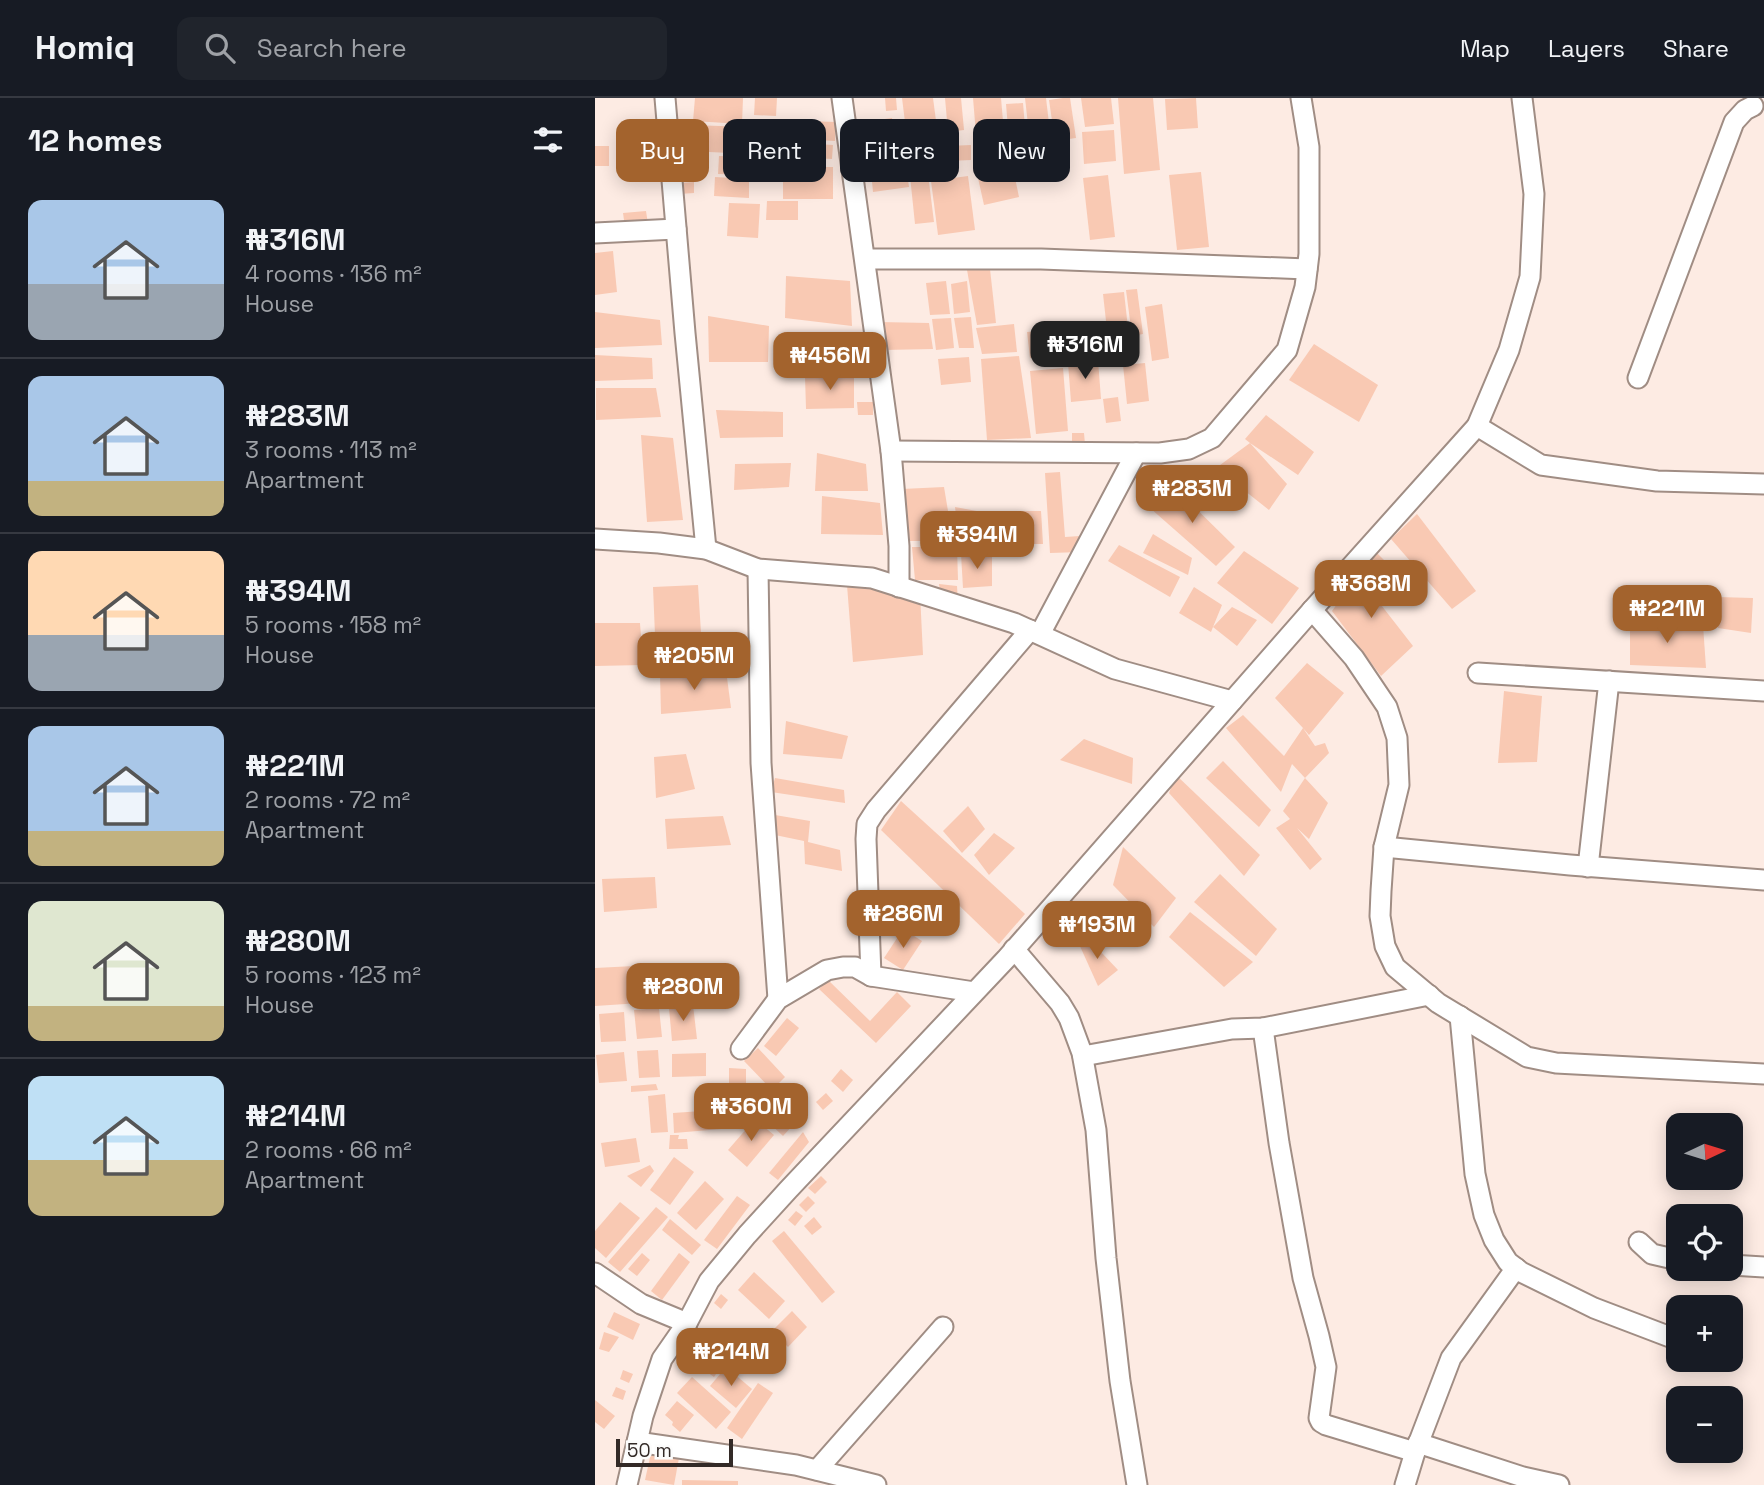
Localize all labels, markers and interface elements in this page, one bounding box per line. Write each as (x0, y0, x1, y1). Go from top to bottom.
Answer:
search box (177, 17, 667, 80)
text: Homiq (35, 27, 135, 69)
icon: search (201, 29, 239, 67)
text: Search here (257, 31, 407, 65)
text: Map (1460, 33, 1510, 64)
text: Layers (1548, 33, 1625, 64)
text: Share (1663, 33, 1729, 64)
chip: Buy (616, 119, 709, 182)
chip: Rent (723, 119, 826, 182)
chip: Filters (840, 119, 959, 182)
chip: New (973, 119, 1070, 182)
text: 12 homes (28, 121, 163, 160)
icon: filters (529, 121, 567, 159)
text: ₦316M (245, 220, 345, 259)
icon: home (84, 228, 168, 312)
text: 4 rooms · 136 m² (245, 259, 422, 289)
text: House (245, 289, 314, 319)
pin: ₦316M (1036, 322, 1134, 381)
text: ₦316M (1046, 329, 1124, 359)
pin: ₦456M (781, 332, 879, 392)
text: ₦456M (789, 340, 871, 370)
text: ₦283M (245, 396, 350, 435)
icon: home (84, 404, 168, 488)
text: 3 rooms · 113 m² (245, 435, 417, 465)
text: Apartment (245, 465, 365, 495)
pin: ₦283M (1143, 466, 1241, 525)
text: ₦283M (1152, 473, 1232, 503)
pin: ₦394M (928, 512, 1026, 571)
text: ₦394M (936, 519, 1018, 549)
pin: ₦368M (1322, 560, 1420, 620)
text: ₦368M (1331, 568, 1411, 598)
text: ₦394M (245, 571, 352, 610)
icon: home (84, 579, 168, 663)
pin: ₦221M (1618, 586, 1716, 645)
text: ₦221M (1629, 593, 1705, 623)
text: 5 rooms · 158 m² (245, 610, 421, 640)
pin: ₦205M (645, 632, 743, 692)
text: House (245, 640, 314, 670)
text: ₦205M (653, 640, 735, 670)
text: ₦221M (245, 746, 345, 785)
icon: home (84, 754, 168, 838)
text: 2 rooms · 72 m² (245, 785, 410, 815)
text: Apartment (245, 815, 365, 845)
pin: ₦286M (854, 890, 952, 950)
text: ₦286M (863, 898, 943, 928)
pin: ₦193M (1048, 902, 1146, 961)
text: ₦193M (1058, 909, 1136, 939)
text: ₦280M (245, 921, 351, 960)
icon: home (84, 929, 168, 1013)
text: 5 rooms · 123 m² (245, 960, 421, 990)
pin: ₦280M (634, 964, 732, 1023)
text: ₦280M (642, 971, 724, 1001)
text: House (245, 990, 314, 1020)
pin: ₦360M (702, 1084, 800, 1143)
text: ₦360M (710, 1091, 792, 1121)
text: ₦214M (245, 1096, 346, 1135)
icon: home (84, 1104, 168, 1188)
north arrow (1666, 1113, 1743, 1190)
map controls (1666, 1113, 1743, 1463)
text: 2 rooms · 66 m² (245, 1135, 412, 1165)
text: Apartment (245, 1165, 365, 1195)
button: locate (1666, 1204, 1743, 1281)
button: + (1666, 1295, 1743, 1372)
pin: ₦214M (682, 1328, 780, 1388)
text: ₦214M (692, 1336, 770, 1366)
button: − (1666, 1386, 1743, 1463)
scale bar (616, 1436, 733, 1468)
text: 50 m (627, 1438, 672, 1463)

